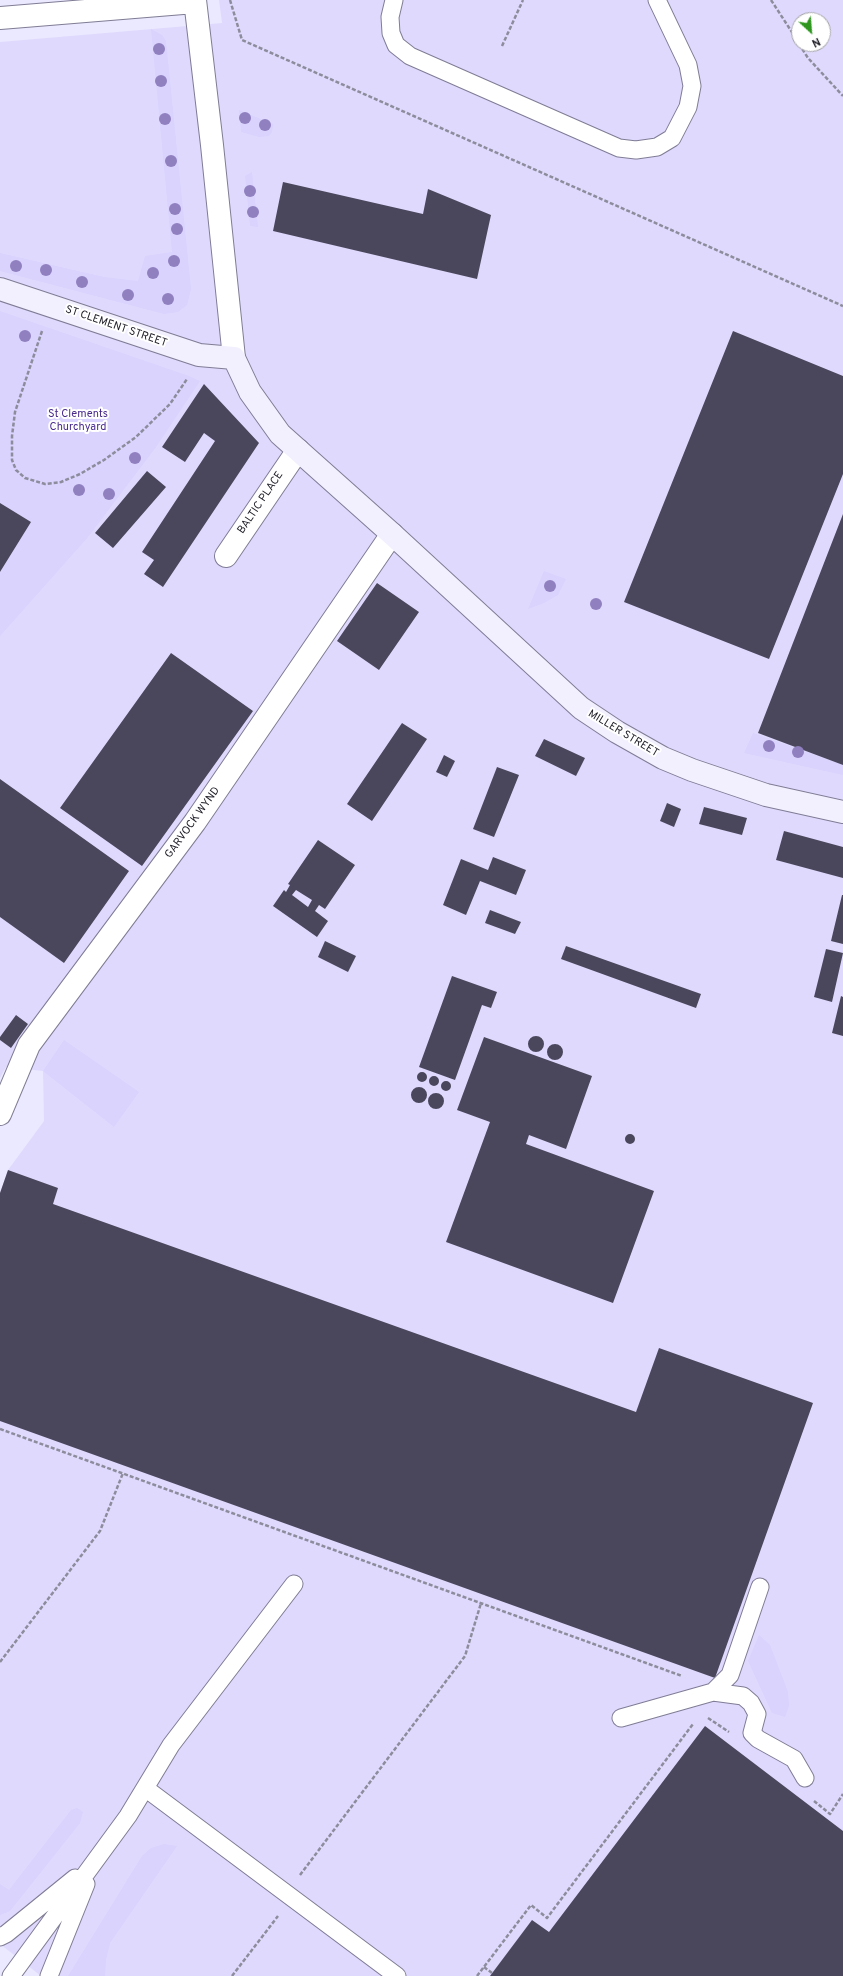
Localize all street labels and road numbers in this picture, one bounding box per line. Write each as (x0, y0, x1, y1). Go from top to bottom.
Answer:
street label: ST CLEMENT STREET (63, 303, 169, 351)
street label: BALTIC PLACE (235, 469, 287, 537)
street label: MILLER STREET (585, 708, 661, 760)
street label: GARVOCK WYND (163, 785, 223, 861)

